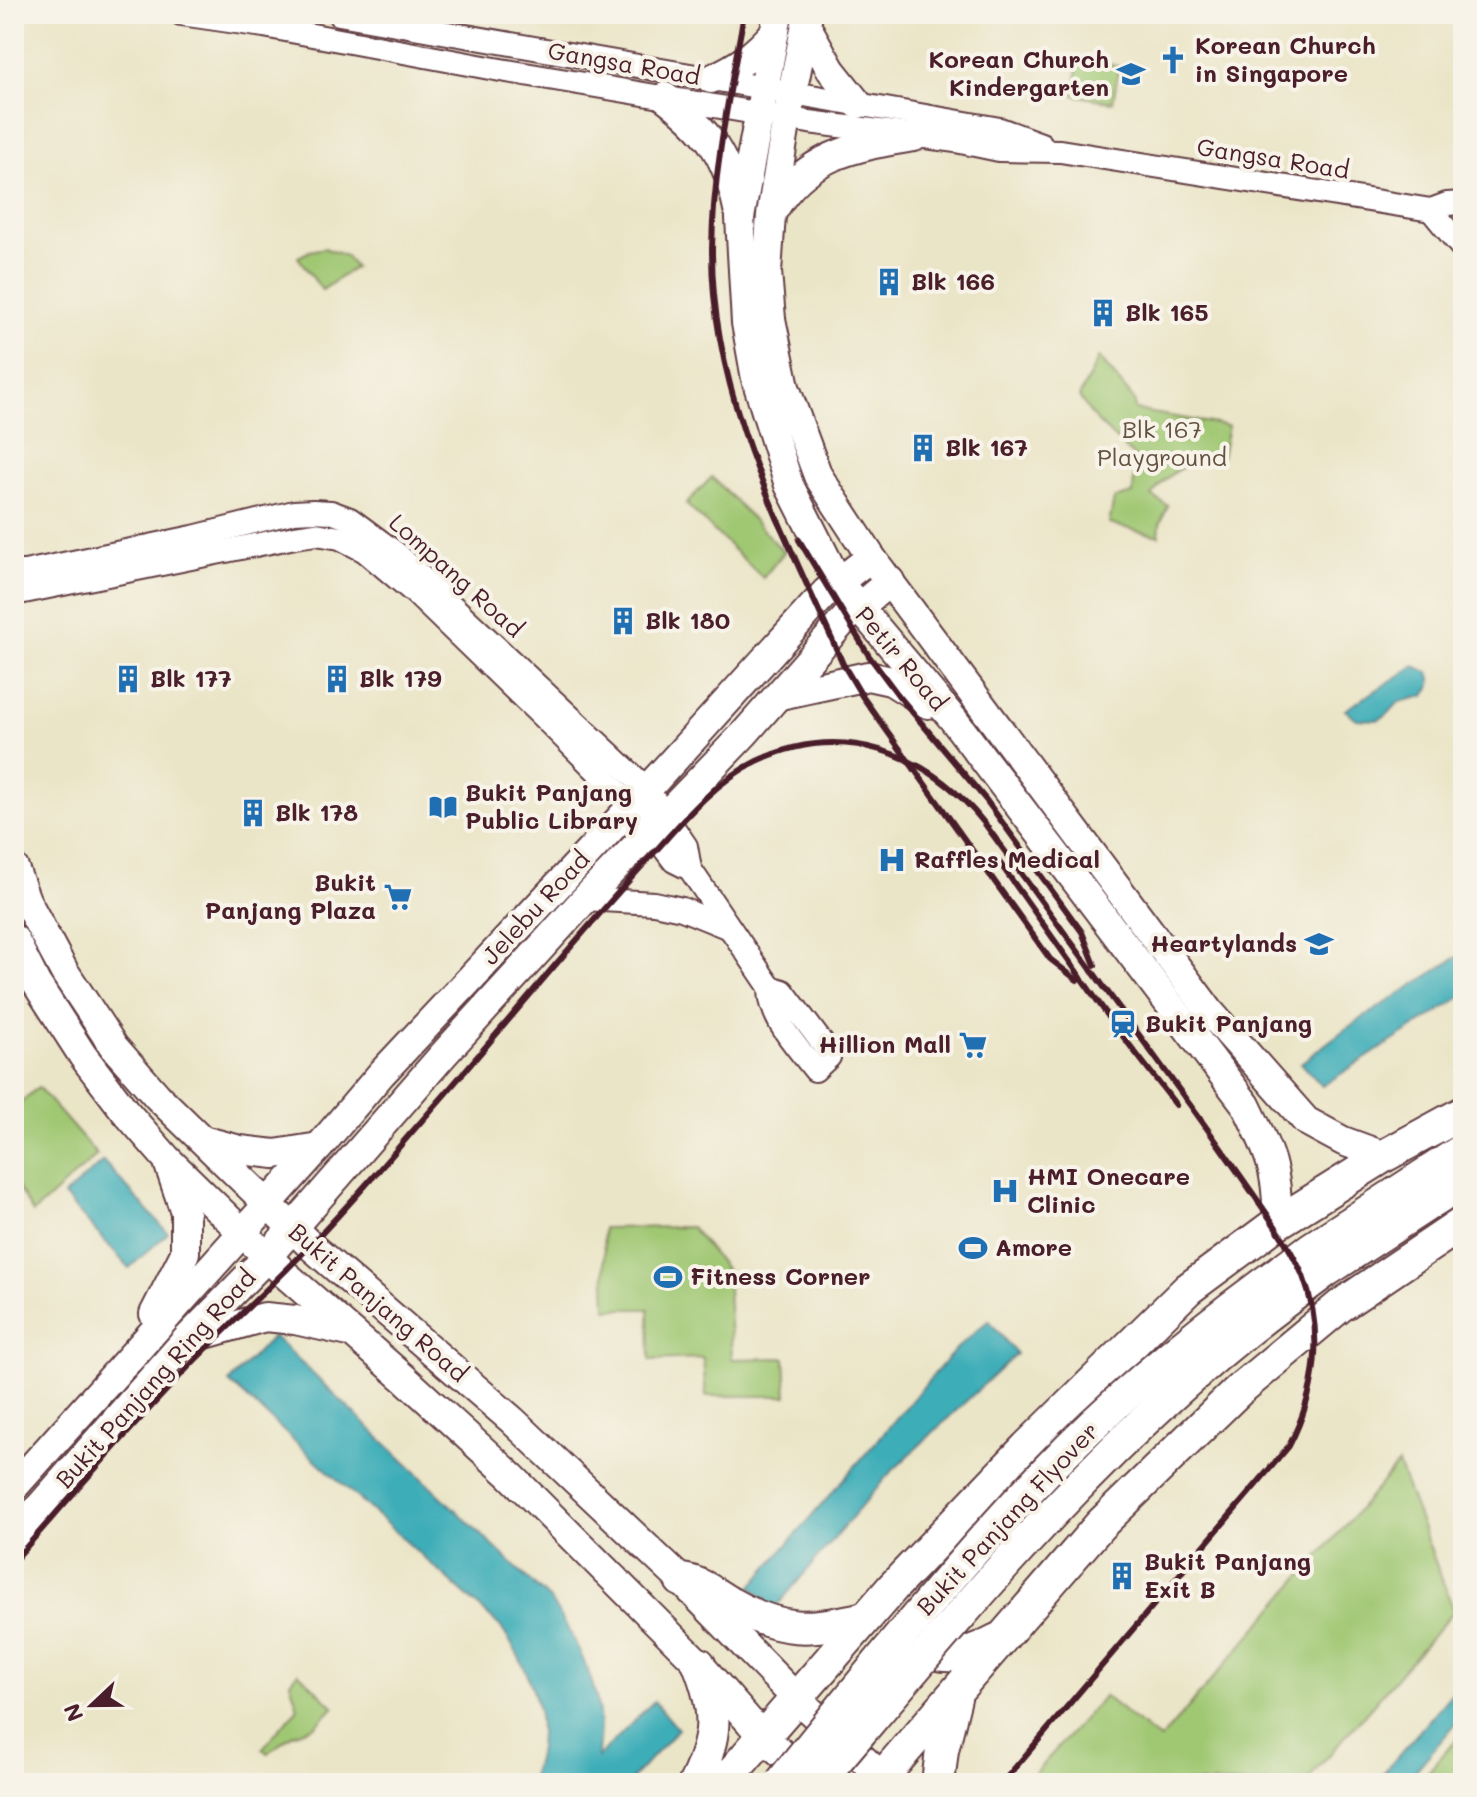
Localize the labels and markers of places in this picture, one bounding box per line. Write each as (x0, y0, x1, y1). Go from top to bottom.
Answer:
place label: Korean Church in Singapore (1195, 29, 1376, 88)
place label: Korean Church Kindergarten (928, 43, 1109, 102)
church icon: Korean Church in Singapore (1158, 45, 1188, 75)
school or university icon: Korean Church Kindergarten (1116, 59, 1146, 89)
place label: Blk 166 (911, 265, 995, 296)
building icon: Blk 166 (874, 267, 904, 297)
place label: Blk 165 (1125, 296, 1208, 327)
building icon: Blk 165 (1088, 298, 1118, 328)
place label: Blk 167 (945, 431, 1028, 462)
building icon: Blk 167 (908, 433, 938, 463)
place label: Blk 180 (645, 604, 730, 635)
building icon: Blk 180 (608, 606, 638, 636)
place label: Blk 177 (150, 662, 232, 693)
place label: Blk 179 (359, 662, 442, 693)
building icon: Blk 177 (113, 664, 143, 694)
building icon: Blk 179 (322, 664, 352, 694)
place label: Bukit Panjang Public Library (465, 776, 638, 835)
library icon: Bukit Panjang Public Library (428, 792, 458, 822)
place label: Blk 178 (275, 796, 358, 827)
building icon: Blk 178 (238, 798, 268, 828)
place label: Raffles Medical (914, 843, 1100, 874)
hospital icon: Raffles Medical (877, 845, 907, 875)
place label: Bukit Panjang Plaza (205, 866, 376, 925)
supermarket icon: Bukit Panjang Plaza (383, 882, 413, 912)
place label: Heartylands (1150, 927, 1297, 958)
school or university icon: Heartylands (1304, 929, 1334, 959)
place label: Bukit Panjang (1145, 1007, 1312, 1038)
station icon: Bukit Panjang (1108, 1009, 1138, 1039)
place label: Hillion Mall (818, 1028, 951, 1059)
supermarket icon: Hillion Mall (958, 1030, 988, 1060)
place label: HMI Onecare Clinic (1027, 1160, 1190, 1219)
hospital icon: HMI Onecare Clinic (990, 1176, 1020, 1206)
place label: Amore (995, 1231, 1072, 1262)
sports icon: Amore (958, 1233, 988, 1263)
place label: Fitness Corner (690, 1260, 871, 1291)
sports icon: Fitness Corner (653, 1262, 683, 1292)
place label: Bukit Panjang Exit B (1144, 1545, 1311, 1604)
building icon: Bukit Panjang Exit B (1107, 1561, 1137, 1591)

